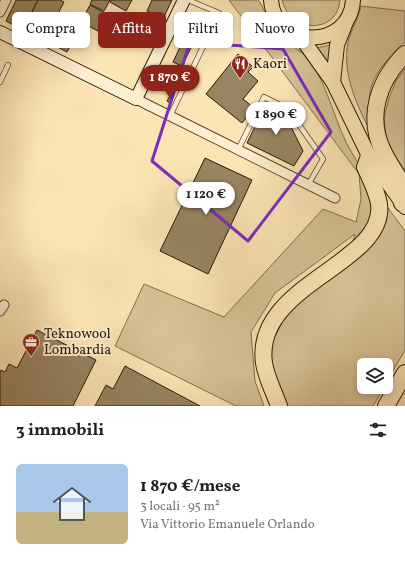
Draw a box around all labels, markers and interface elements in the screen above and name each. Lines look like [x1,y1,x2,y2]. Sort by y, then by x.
chip: Compra [12,12,90,48]
chip: Affitta [98,12,166,48]
chip: Filtri [174,12,233,48]
chip: Nuovo [241,12,309,48]
restaurant icon: Kaori [230,54,250,79]
place label: Kaori [253,55,287,74]
pin: 1 870 € [133,65,207,99]
text: 1 870 € [150,69,190,87]
pin: 1 890 € [239,102,313,136]
text: 1 890 € [255,106,297,124]
pin: 1 120 € [169,182,243,216]
text: 1 120 € [186,186,226,204]
place label: Teknowool Lombardia [44,325,111,360]
office icon: Teknowool Lombardia [21,332,41,357]
map controls [357,358,393,394]
button: layers [357,358,393,394]
text: 3 immobili [16,419,104,442]
icon: filters [367,419,389,441]
text: 1 870 €/mese [140,475,240,498]
icon: home [48,480,96,528]
text: 3 locali · 95 m² [140,498,220,516]
text: Via Vittorio Emanuele Orlando [140,516,315,534]

